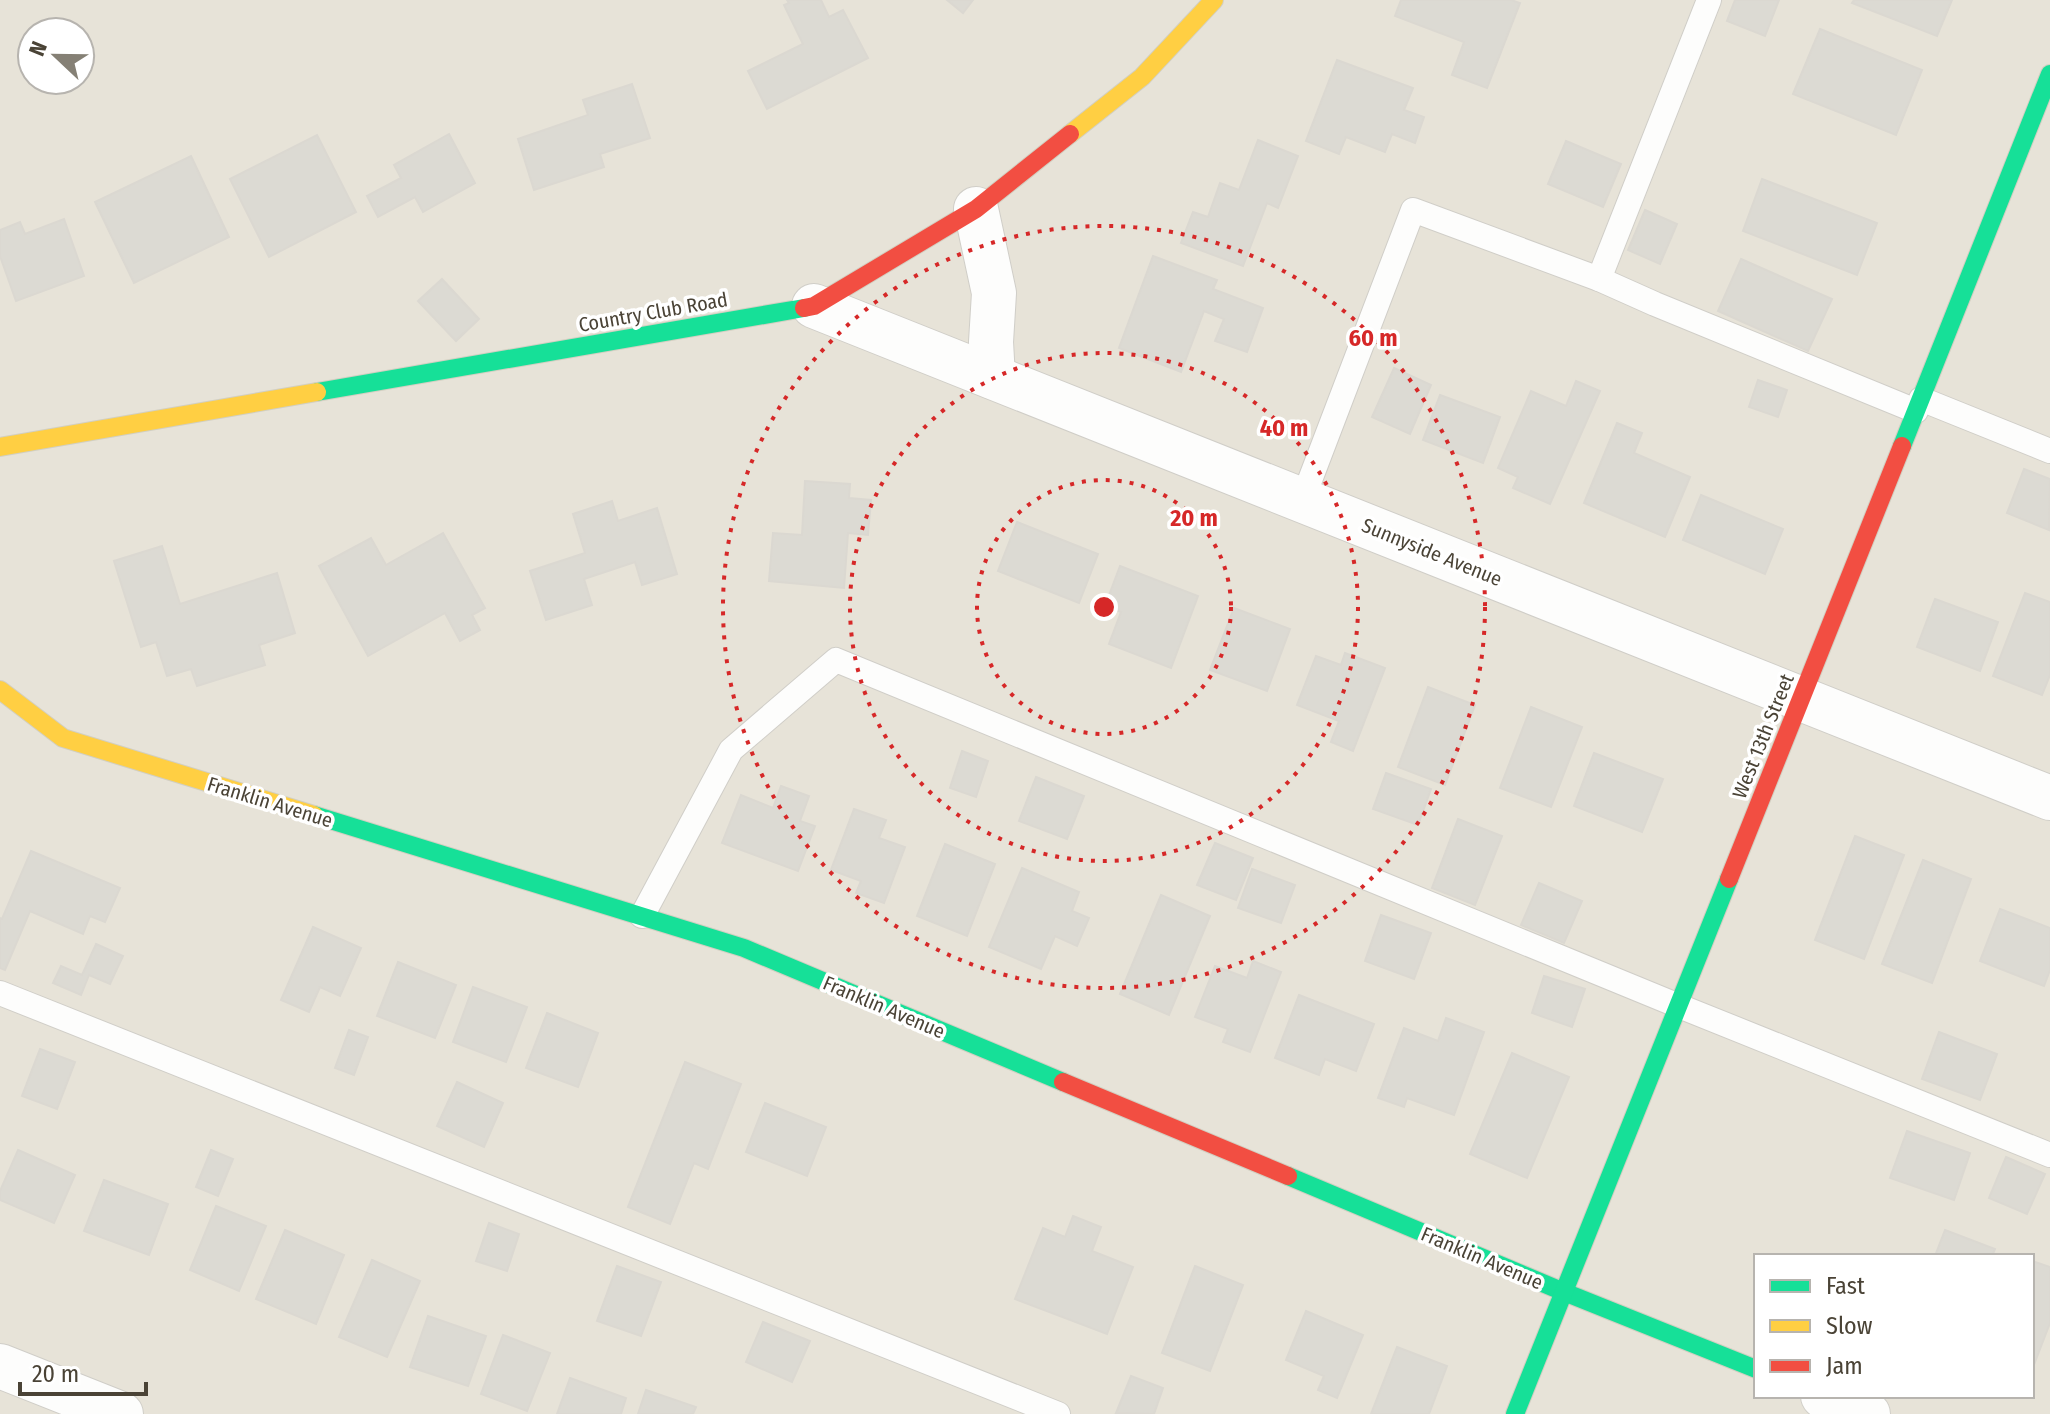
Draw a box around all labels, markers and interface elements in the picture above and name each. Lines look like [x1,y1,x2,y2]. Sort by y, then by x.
north arrow [16,16,96,96]
text: N [23,38,53,60]
street label: Country Club Road [577,287,729,337]
text: 60 m [1349,324,1397,352]
text: 40 m [1260,414,1308,442]
text: 20 m [1169,504,1218,532]
street label: Sunnyside Avenue [1358,513,1506,591]
centre of rings [1090,593,1118,621]
street label: West 13th Street [1727,670,1799,802]
street label: Franklin Avenue [204,772,336,832]
street label: Franklin Avenue [820,971,948,1043]
street label: Franklin Avenue [1418,1222,1546,1294]
legend [1754,1254,2034,1398]
text: Fast [1826,1272,1865,1300]
text: Slow [1826,1312,1873,1340]
scale bar [20,1346,146,1396]
text: Jam [1826,1352,1863,1380]
text: 20 m [32,1360,79,1388]

